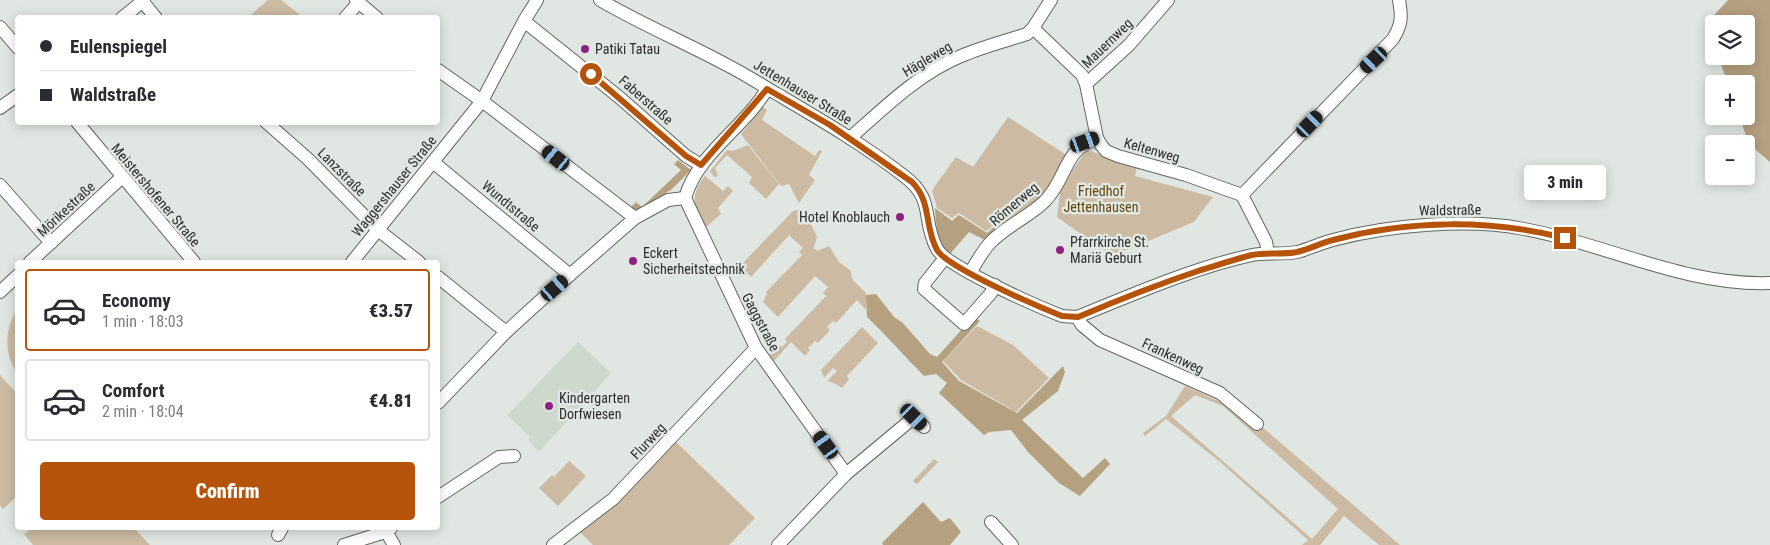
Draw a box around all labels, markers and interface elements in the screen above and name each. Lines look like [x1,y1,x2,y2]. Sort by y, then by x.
street label: Mauernweg [1078,15,1136,71]
map controls [1705,15,1755,185]
button: layers [1705,15,1755,65]
text: Eulenspiegel [70,35,167,58]
street label: Hägleweg [899,38,955,80]
place label: Patiki Tatau [595,41,660,57]
marker: Patiki Tatau [579,43,591,55]
car [1357,44,1390,76]
street label: Jettenhauser Straße [751,56,855,128]
route start [580,63,602,85]
street label: Faberstraße [616,72,676,128]
button: + [1705,75,1755,125]
text: Waldstraße [70,83,156,106]
car [1294,108,1325,140]
car [1068,130,1101,154]
street label: Waggershauser Straße [349,132,440,240]
street label: Keltenweg [1122,134,1182,166]
button: − [1705,135,1755,185]
street label: Meistershofener Straße [108,140,204,250]
car [539,143,572,173]
street label: Lanzstraße [315,145,370,200]
callout: 3 min [1524,166,1606,200]
text: 3 min [1547,173,1583,192]
street label: Wundtstraße [479,177,543,235]
street label: Mörikestraße [34,178,98,240]
street label: Römerweg [986,179,1042,229]
park label: Friedhof Jettenhausen [1064,183,1138,215]
street label: Waldstraße [1419,201,1482,219]
place label: Hotel Knoblauch [799,209,890,225]
marker: Hotel Knoblauch [894,211,906,223]
route end [1554,227,1576,249]
place label: Pfarrkirche St. Mariä Geburt [1070,234,1149,266]
marker: Pfarrkirche St. Mariä Geburt [1054,244,1066,256]
place label: Eckert Sicherheitstechnik [643,245,746,277]
marker: Eckert Sicherheitstechnik [627,255,639,267]
car [538,272,571,304]
icon: car [42,288,87,333]
text: Economy [102,289,171,312]
street label: Gaggstraße [739,290,783,354]
text: €3.57 [369,299,413,322]
text: 1 min · 18:03 [102,312,184,331]
street label: Frankenweg [1140,335,1206,377]
icon: car [42,378,87,423]
text: Comfort [102,379,165,402]
text: €4.81 [369,389,413,412]
place label: Kindergarten Dorfwiesen [559,390,630,422]
marker: Kindergarten Dorfwiesen [543,400,555,412]
car [898,401,929,433]
text: 2 min · 18:04 [102,402,184,421]
street label: Flurweg [627,420,669,462]
car [811,428,840,462]
button: Confirm [40,462,415,520]

